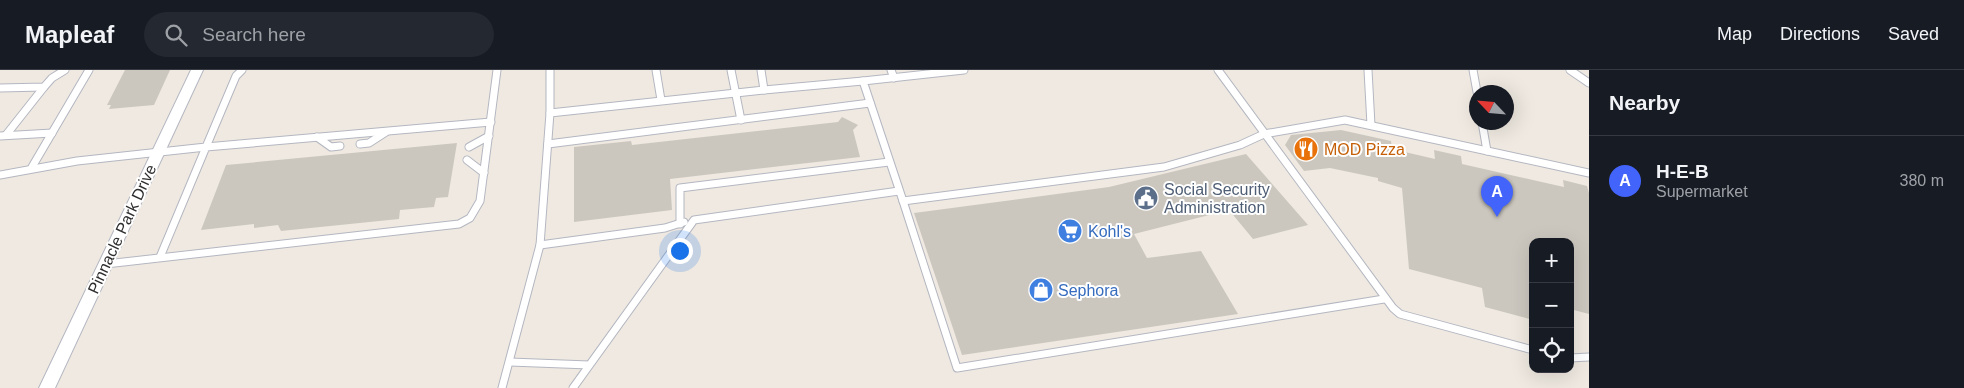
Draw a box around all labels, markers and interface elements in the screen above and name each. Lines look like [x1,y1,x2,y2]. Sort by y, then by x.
search box [144,12,494,57]
text: Mapleaf [25,21,114,48]
icon: search [162,21,190,49]
text: Search here [202,24,306,45]
text: Map [1717,24,1752,44]
text: Directions [1780,24,1860,44]
text: Saved [1888,24,1939,44]
north arrow [1469,85,1514,130]
text: Nearby [1609,91,1680,114]
restaurant icon: MOD Pizza [1293,136,1319,162]
place label: MOD Pizza [1324,141,1405,158]
text: H-E-B [1656,161,1709,182]
street label: Pinnacle Park Drive [85,162,159,296]
text: A [1619,172,1631,189]
text: 380 m [1900,172,1944,189]
pin: A [1481,176,1513,217]
place label: Social Security Administration [1164,181,1270,216]
text: Supermarket [1656,183,1748,200]
public building icon: Social Security Administration [1133,185,1159,211]
supermarket icon: Kohl's [1057,218,1083,244]
place label: Kohl's [1088,223,1131,240]
your location [667,238,693,264]
map controls [1529,238,1574,373]
button: + [1529,238,1574,283]
shop icon: Sephora [1028,277,1054,303]
place label: Sephora [1058,282,1119,299]
button: − [1529,283,1574,328]
button: locate [1529,328,1574,373]

